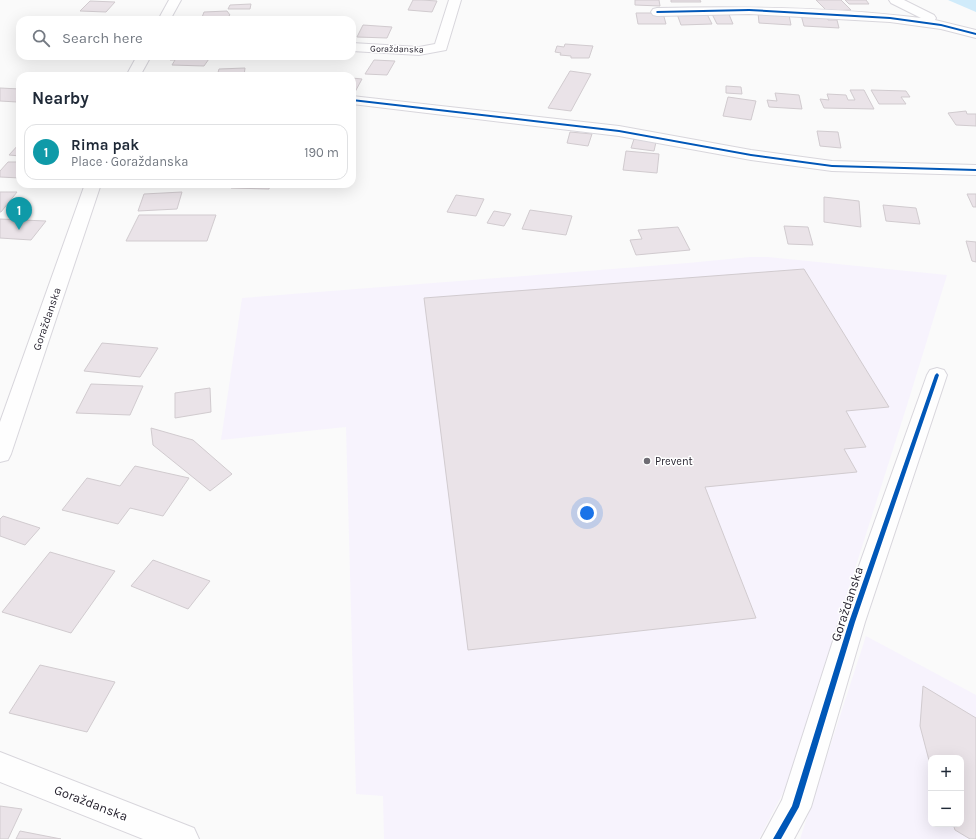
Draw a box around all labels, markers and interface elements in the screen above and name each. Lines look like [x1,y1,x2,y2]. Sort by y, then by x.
search box [16,16,356,60]
icon: search [30,27,52,49]
text: Search here [62,29,143,47]
street label: Goraždanska [370,44,424,54]
text: Nearby [32,88,89,108]
text: Rima pak [71,136,139,154]
text: 1 [44,145,48,160]
text: 190 m [304,145,339,160]
text: Place · Goraždanska [71,154,188,169]
pin: 1 [6,197,32,230]
street label: Goraždanska [30,286,64,352]
place label: Prevent [655,455,693,468]
marker: Prevent [642,456,652,466]
your location [577,503,597,523]
street label: Goraždanska [828,565,866,643]
map controls [928,755,964,827]
button: + [928,755,964,791]
street label: Goraždanska [52,782,130,824]
button: − [928,791,964,827]

